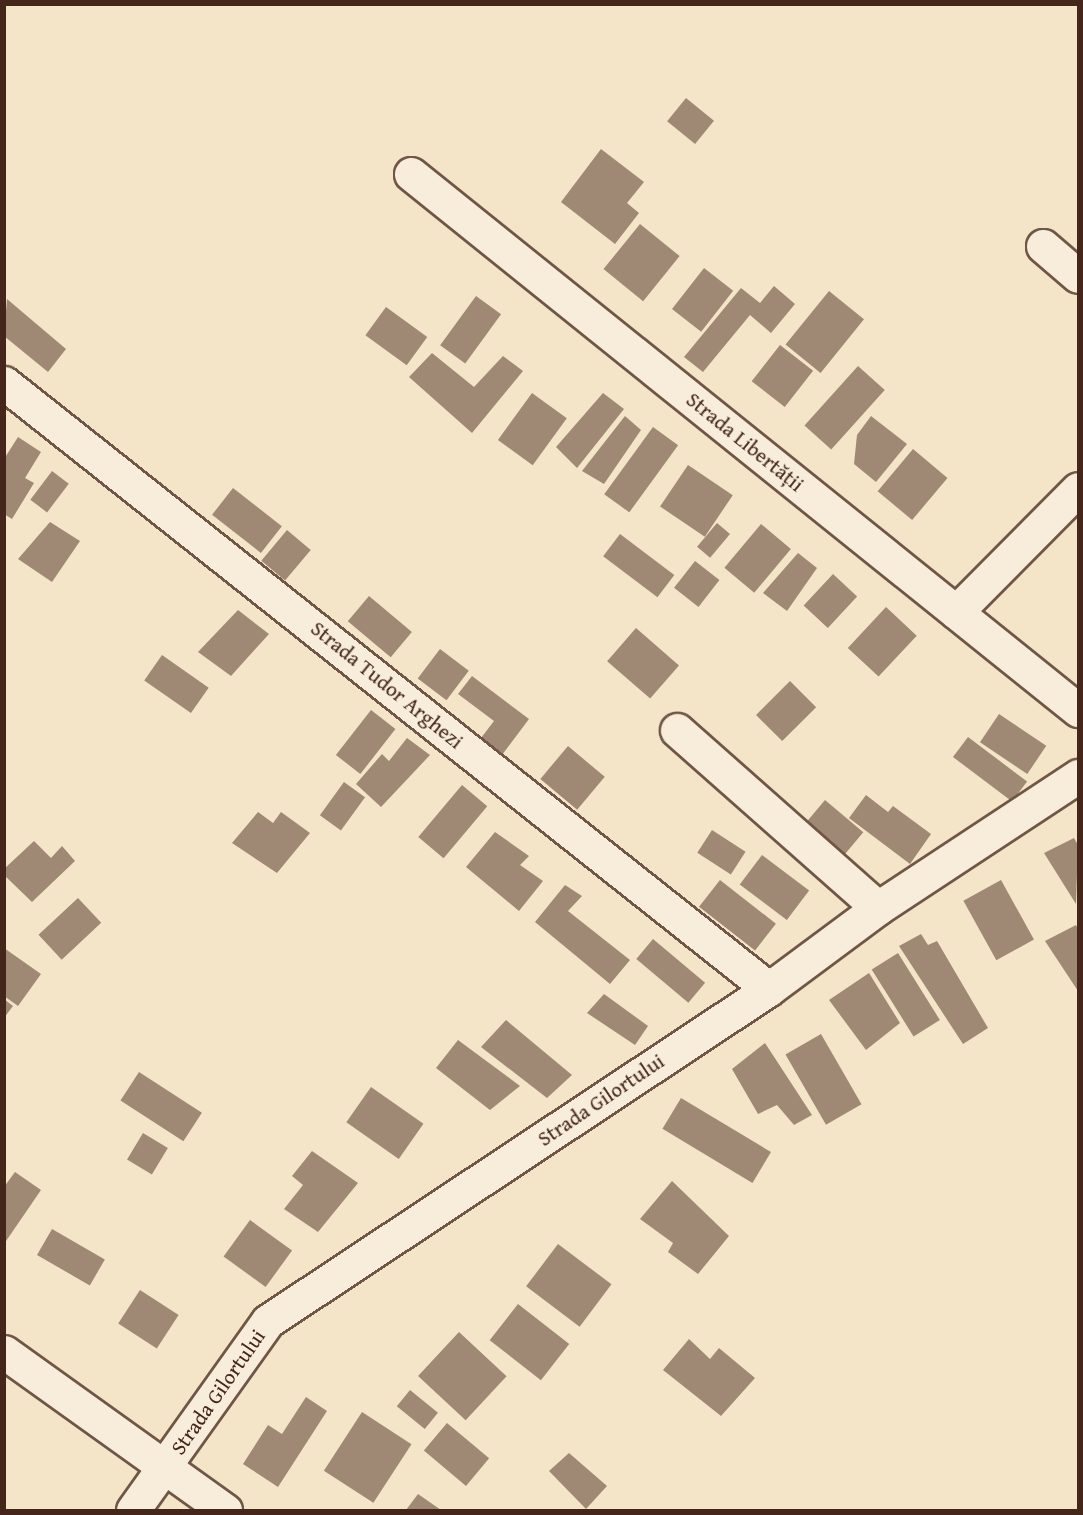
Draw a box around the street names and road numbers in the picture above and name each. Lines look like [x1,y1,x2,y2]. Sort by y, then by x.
street label: Strada Libertății [681,387,809,497]
street label: Strada Tudor Arghezi [306,616,468,754]
street label: Strada Gilortului [533,1048,669,1152]
street label: Strada Gilortului [165,1324,271,1460]

